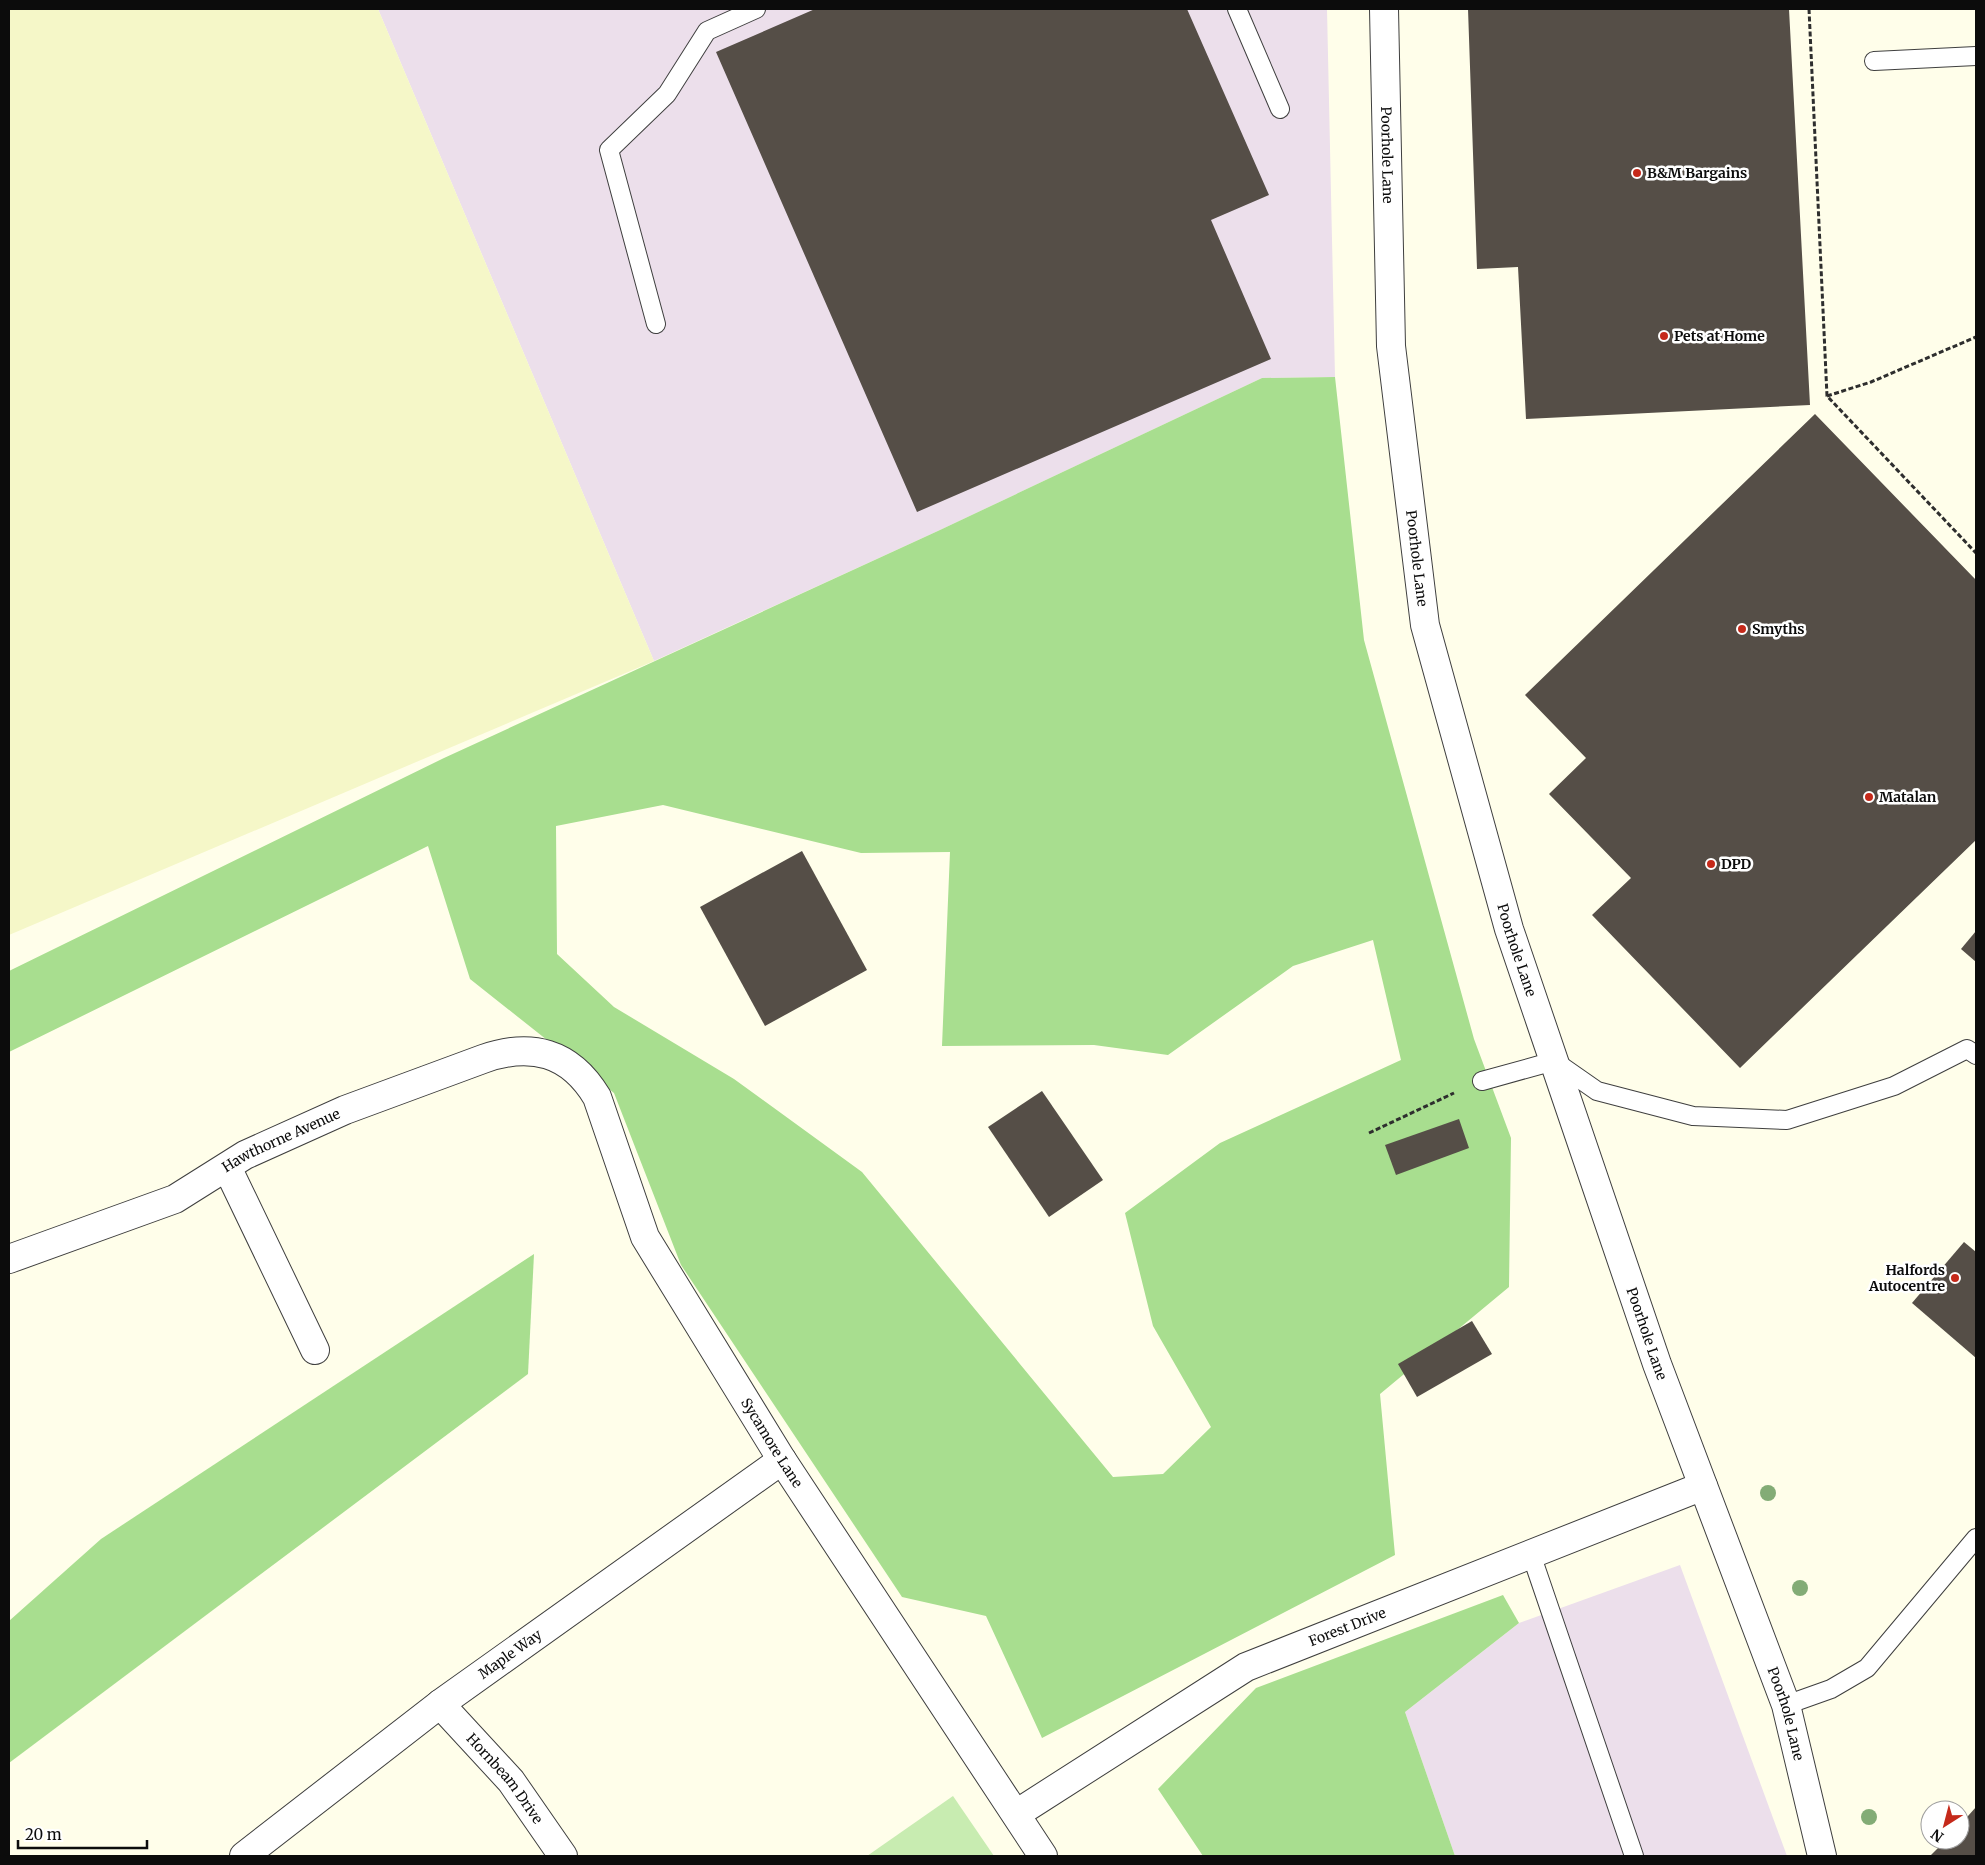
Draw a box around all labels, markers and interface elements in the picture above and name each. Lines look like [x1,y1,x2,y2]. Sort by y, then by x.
street label: Poorhole Lane [1377,106,1397,204]
place label: B&M Bargains [1647,164,1747,182]
marker: B&M Bargains [1631,167,1643,179]
place label: Pets at Home [1674,327,1765,345]
marker: Pets at Home [1658,330,1670,342]
street label: Poorhole Lane [1402,509,1432,608]
place label: Smyths [1752,620,1805,638]
marker: Smyths [1736,623,1748,635]
place label: Matalan [1879,788,1937,806]
marker: Matalan [1863,791,1875,803]
place label: DPD [1721,855,1752,873]
marker: DPD [1705,858,1717,870]
street label: Poorhole Lane [1493,902,1540,999]
street label: Hawthorne Avenue [219,1104,343,1176]
place label: Halfords Autocentre [1868,1261,1945,1295]
marker: Halfords Autocentre [1949,1272,1961,1284]
street label: Poorhole Lane [1623,1285,1671,1383]
street label: Sycamore Lane [737,1395,807,1491]
street label: Forest Drive [1306,1603,1389,1650]
street label: Maple Way [475,1625,546,1683]
street label: Poorhole Lane [1763,1664,1808,1762]
street label: Hornbeam Drive [463,1730,547,1827]
north arrow [1920,1800,1970,1850]
scale bar [18,1818,146,1850]
text: 20 m [25,1825,62,1844]
text: N [1928,1825,1947,1846]

